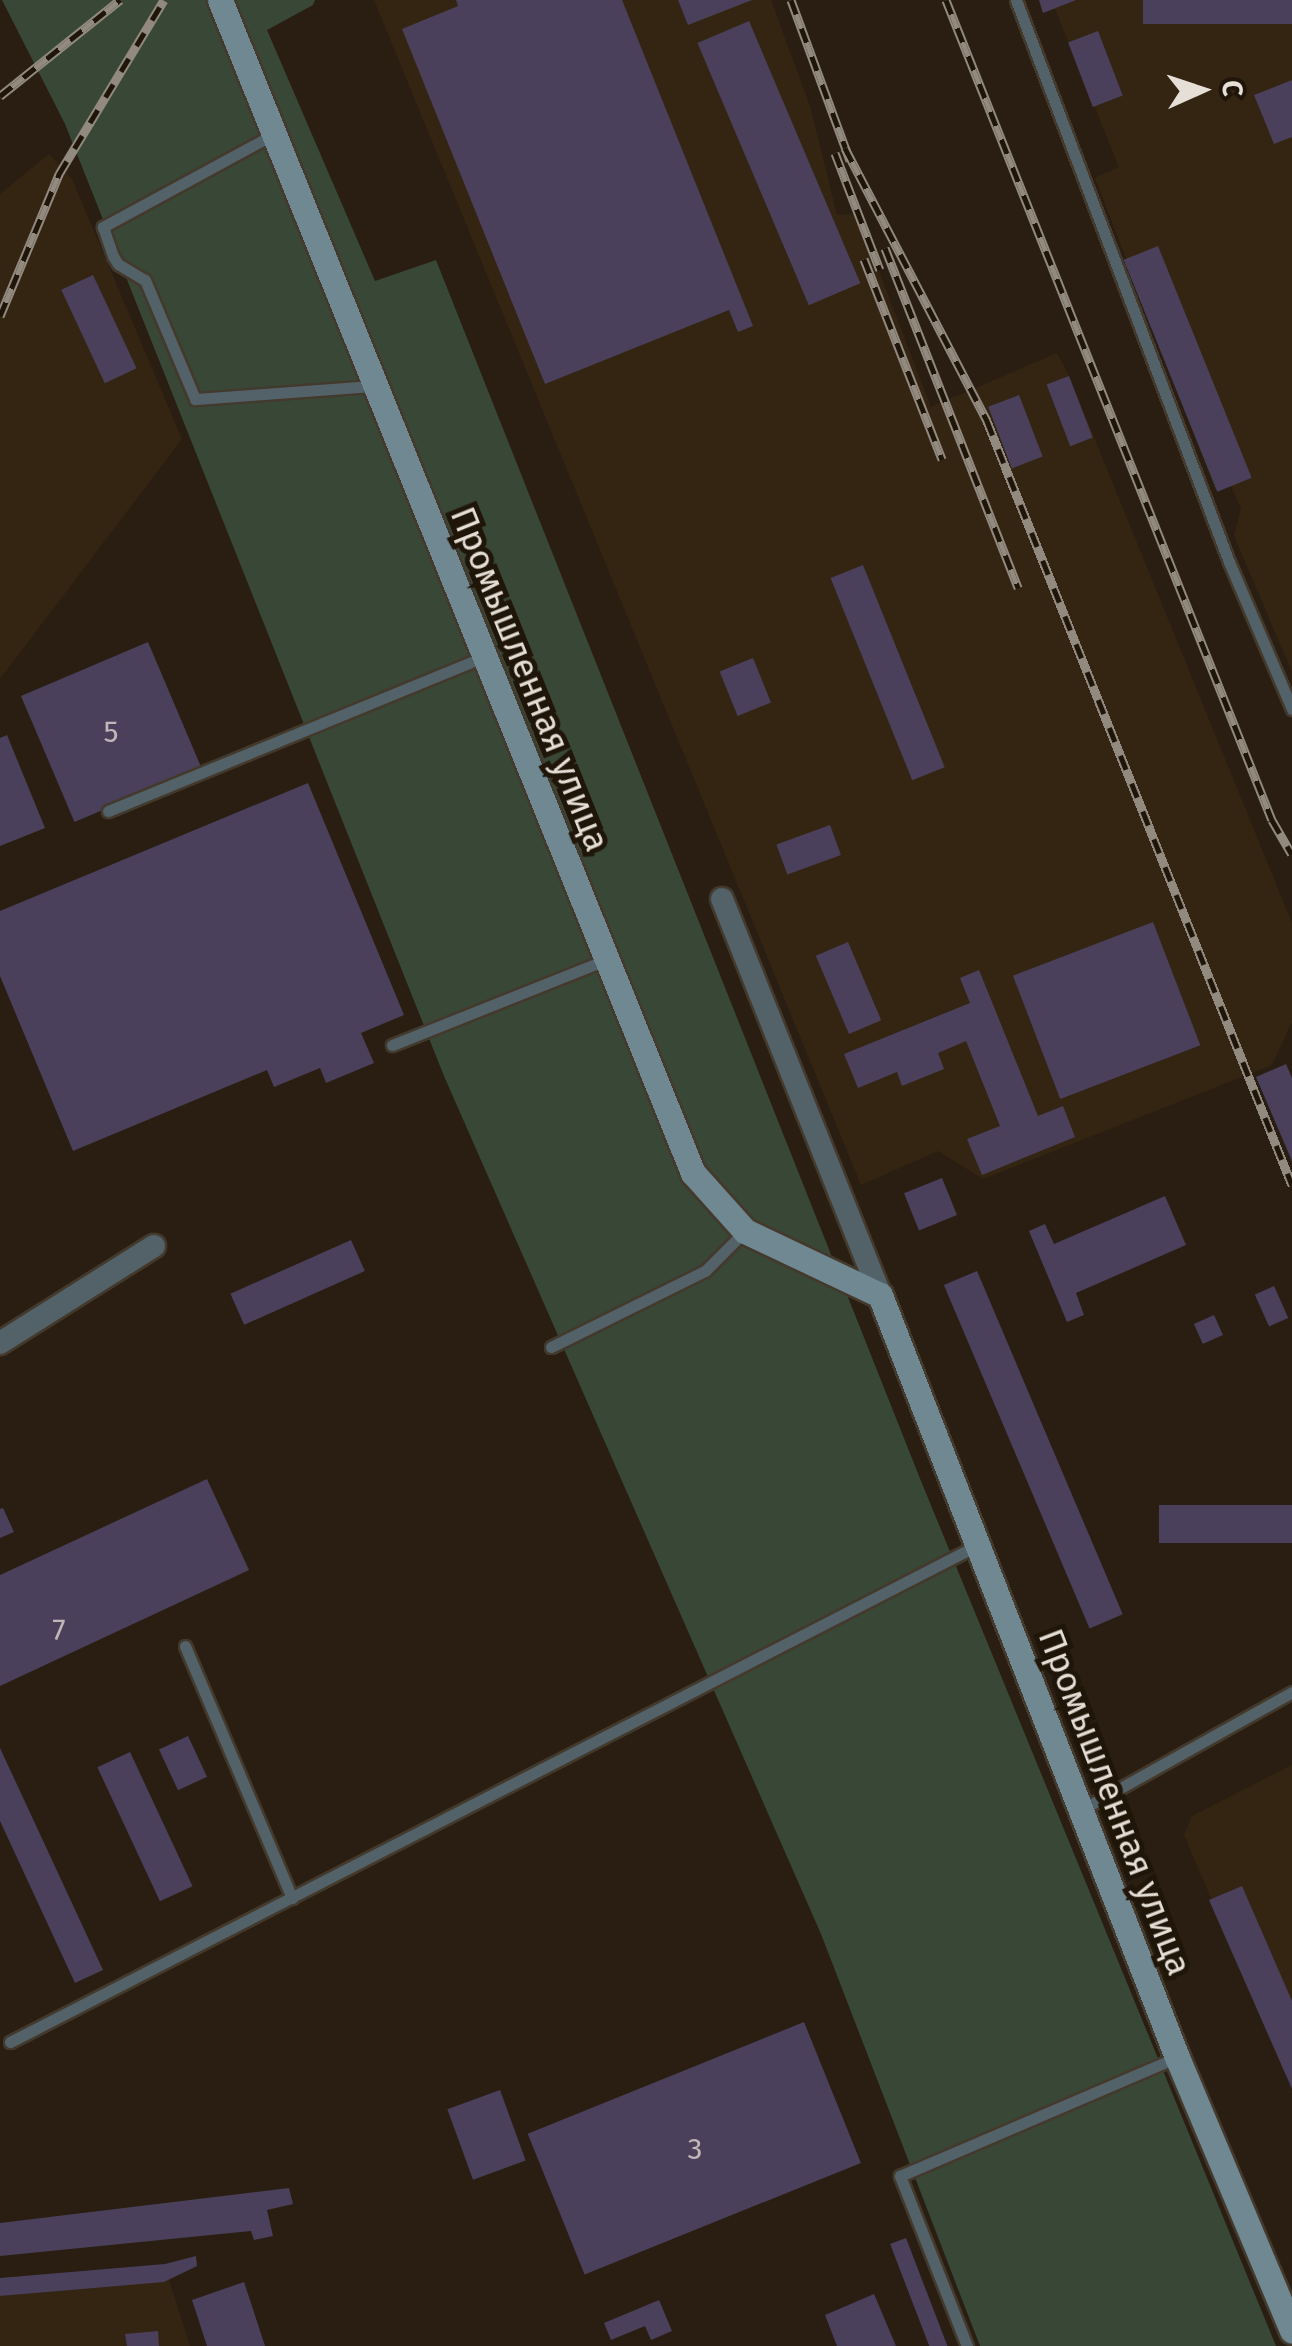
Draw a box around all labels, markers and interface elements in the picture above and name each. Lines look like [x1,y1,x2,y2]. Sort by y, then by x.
north arrow [1152,40,1252,140]
text: С [1216,79,1249,97]
street label: Промышленная улица [442,501,618,857]
house number: 5 [103,714,119,750]
house number: 7 [52,1612,66,1648]
street label: Промышленная улица [1030,1623,1200,1981]
house number: 3 [688,2131,702,2167]

